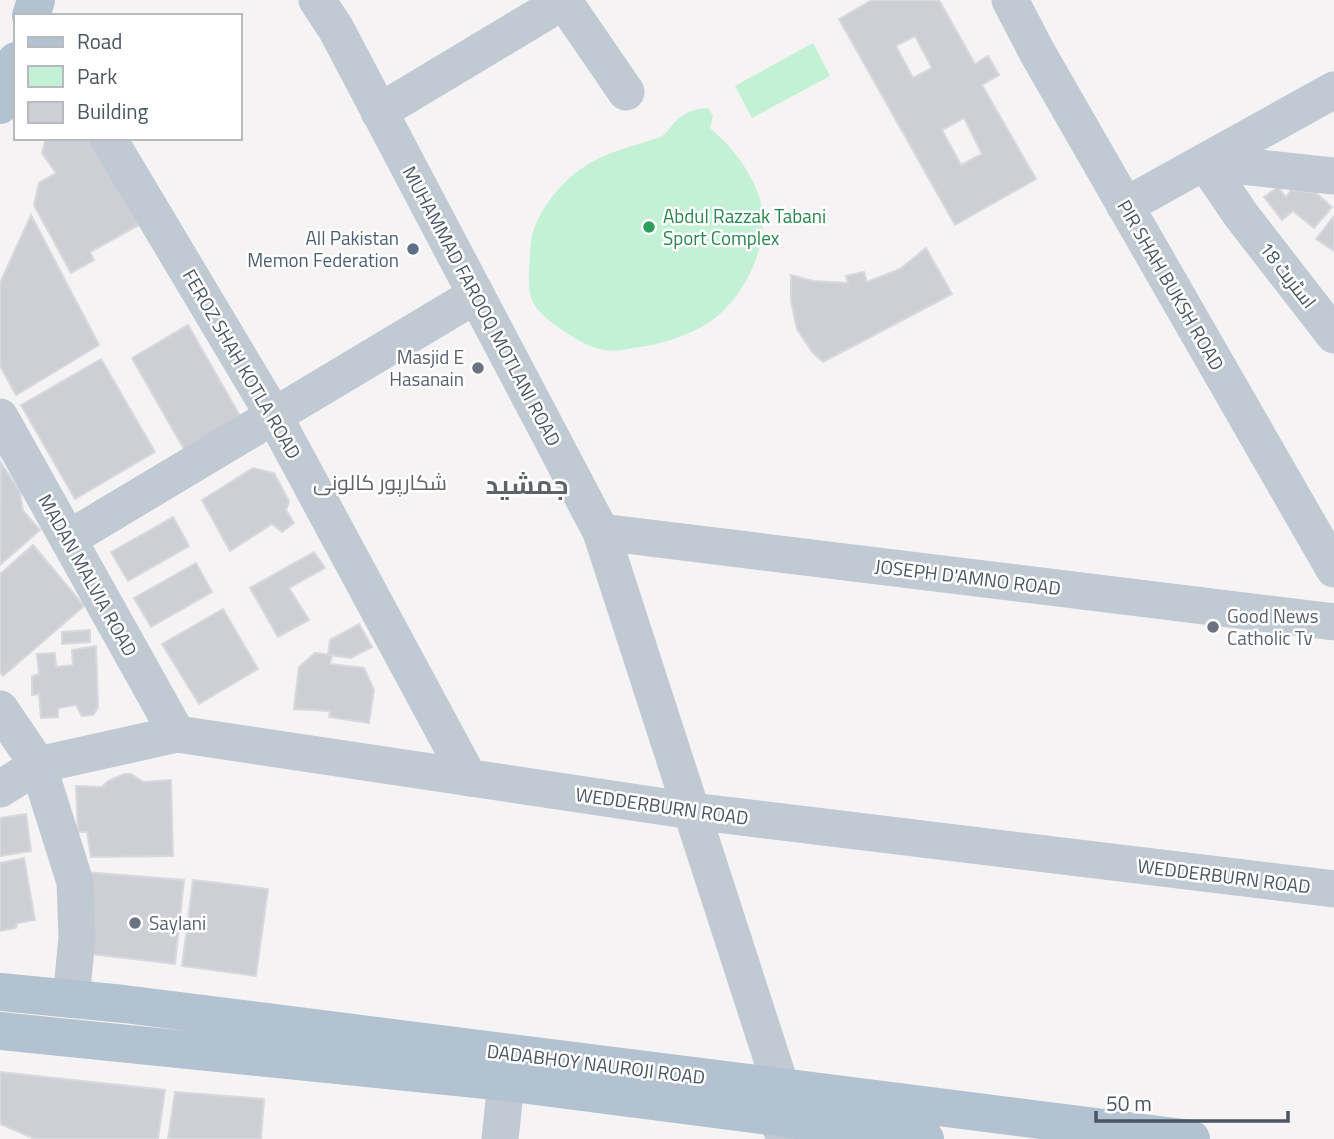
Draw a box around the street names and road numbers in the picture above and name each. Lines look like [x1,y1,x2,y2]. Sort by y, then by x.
street label: MUHAMMAD FAROOQ MOTLANI ROAD [396,160,569,451]
street label: PIR SHAH BUKSH ROAD [1111,194,1232,376]
street label: اسٹریٹ 18 [1253,235,1324,314]
street label: FEROZ SHAH KOTLA ROAD [176,263,309,464]
street label: MADAN MALVIA ROAD [32,488,145,661]
street label: JOSEPH D'AMNO ROAD [874,551,1063,602]
street label: WEDDERBURN ROAD [574,779,750,832]
street label: WEDDERBURN ROAD [1136,850,1312,901]
street label: DADABHOY NAUROJI ROAD [485,1036,707,1091]

